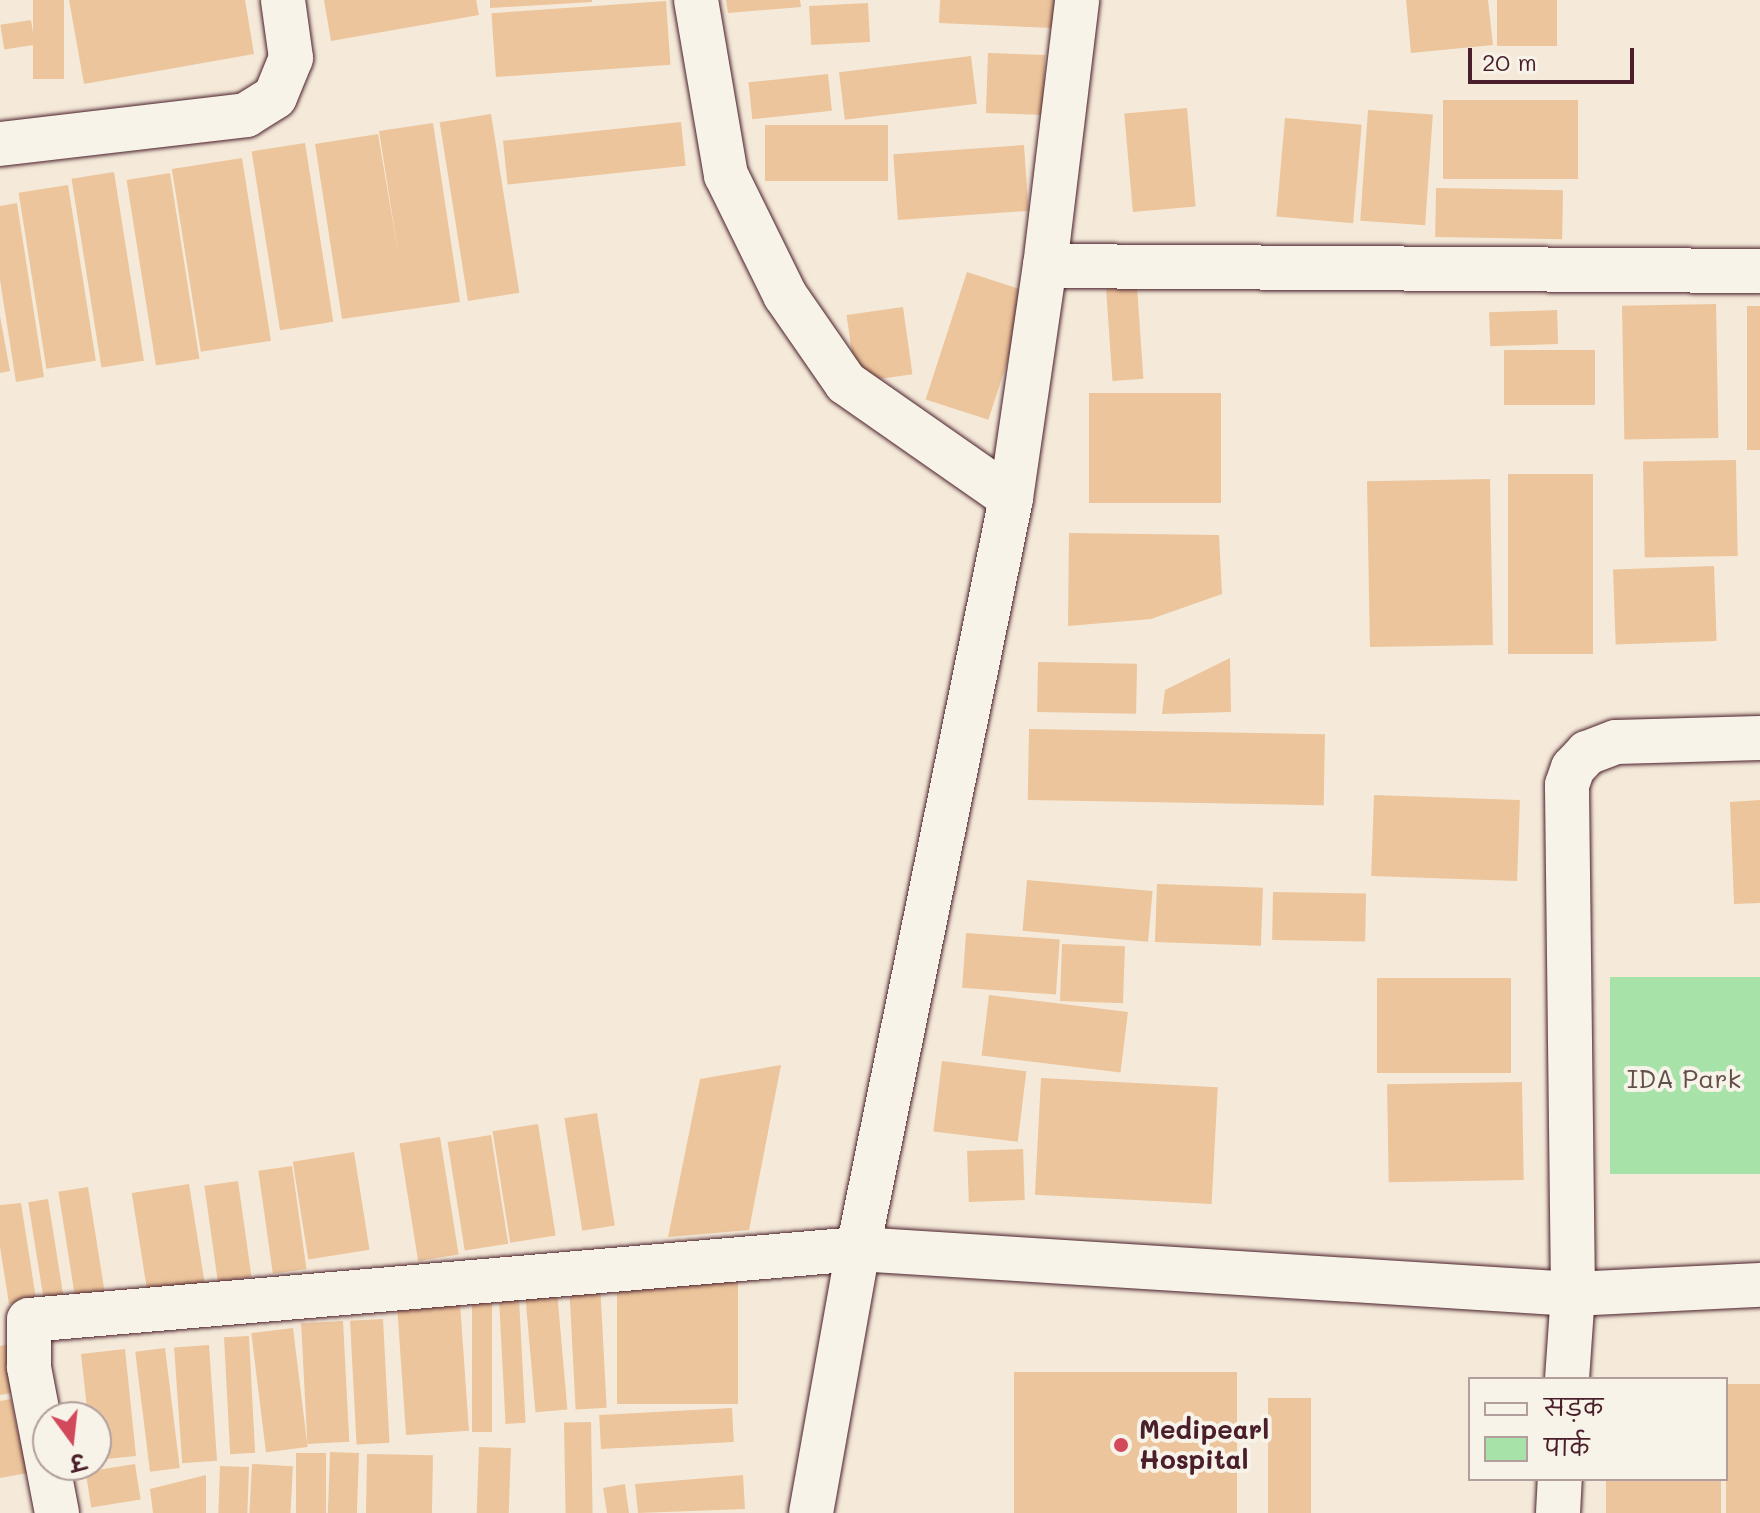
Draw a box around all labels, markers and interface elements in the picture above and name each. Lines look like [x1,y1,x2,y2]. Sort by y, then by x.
scale bar [1472,32,1638,82]
text: 20 m [1482,46,1537,77]
park label: IDA Park [1627,1063,1741,1095]
legend [1468,1377,1728,1481]
text: सड़क [1544,1391,1603,1422]
north arrow [32,1401,112,1481]
place label: Medipearl Hospital [1139,1414,1269,1476]
text: पार्क [1544,1431,1589,1462]
marker: Medipearl Hospital [1110,1434,1132,1456]
text: उ [67,1447,89,1479]

